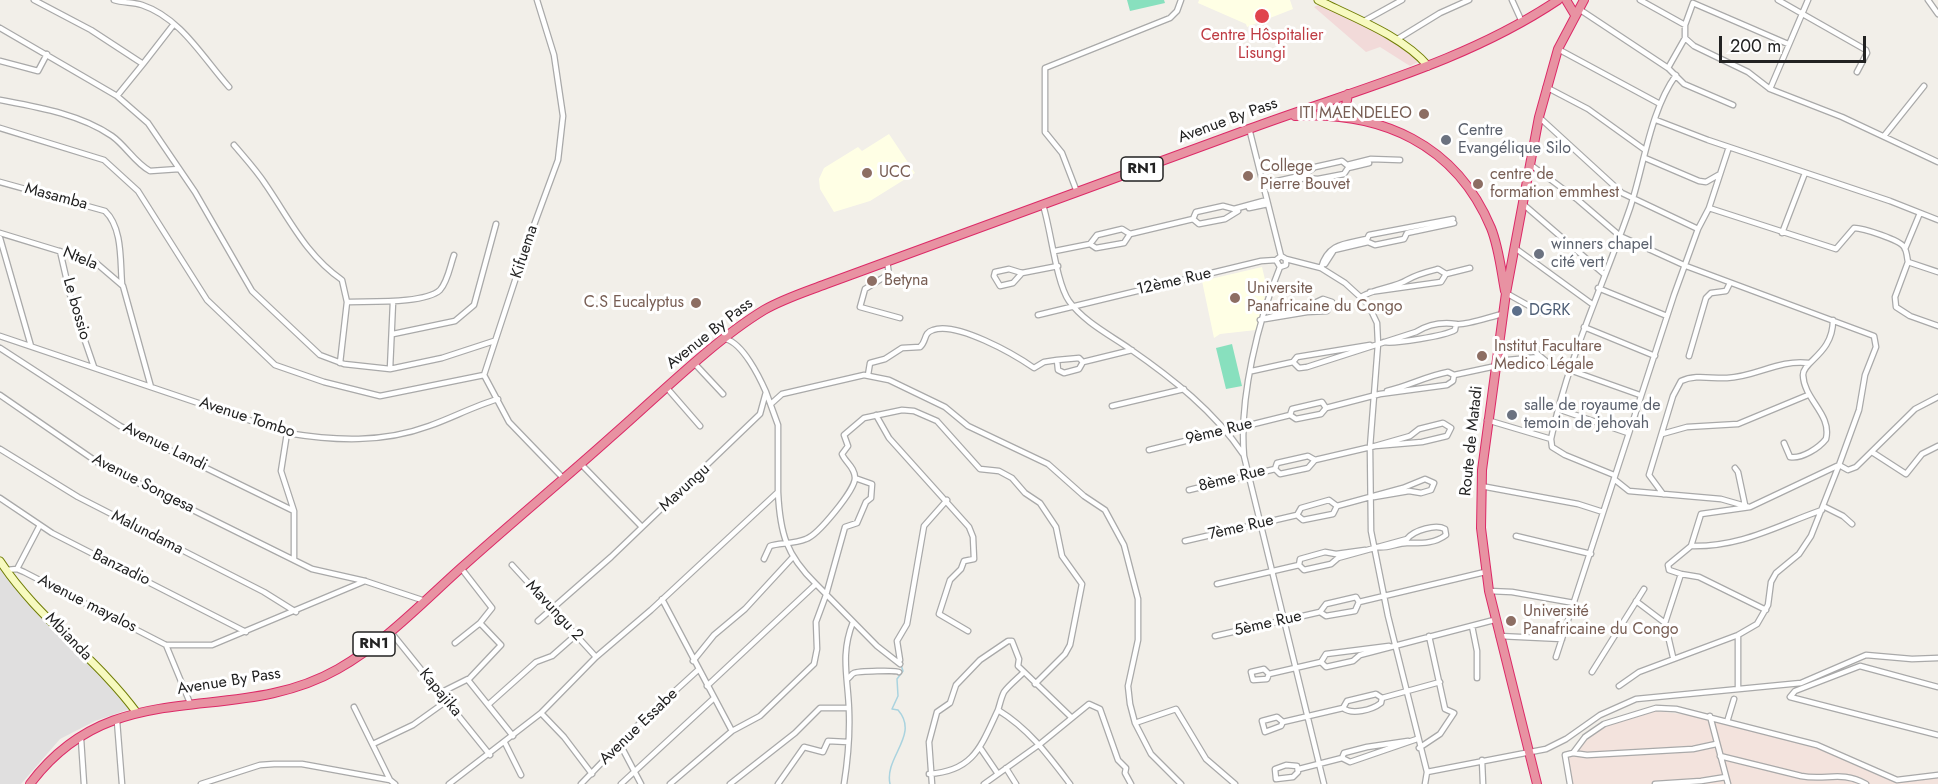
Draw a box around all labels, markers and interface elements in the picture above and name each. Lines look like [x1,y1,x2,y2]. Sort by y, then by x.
marker: Centre Hôspitalier Lisungi [1253,7,1271,25]
scale bar [1722,24,1869,62]
place label: Centre Hôspitalier Lisungi [1201,26,1323,64]
text: 200 m [1730,33,1781,59]
street label: Avenue By Pass [1176,94,1280,148]
place label: ITI MAENDELEO [1299,104,1412,124]
marker: ITI MAENDELEO [1417,107,1431,121]
place label: Centre Evangélique Silo [1458,121,1571,159]
marker: Centre Evangélique Silo [1439,133,1453,147]
road number: RN1 [1121,157,1163,181]
place label: College Pierre Bouvet [1260,157,1350,195]
place label: UCC [879,163,911,183]
place label: centre de formation emmhest [1490,165,1619,203]
marker: UCC [860,166,874,180]
marker: College Pierre Bouvet [1241,169,1255,183]
marker: centre de formation emmhest [1471,177,1485,191]
street label: Masamba [23,179,89,215]
street label: Kifuema [507,223,543,281]
place label: winners chapel cité vert [1551,235,1653,273]
street label: Ntela [60,243,100,275]
marker: winners chapel cité vert [1532,247,1546,261]
street label: 12ème Rue [1135,264,1213,300]
place label: Betyna [884,271,928,291]
marker: Betyna [865,274,879,288]
street label: Le bossio [58,276,94,342]
place label: Universite Panafricaine du Congo [1247,279,1403,317]
marker: Universite Panafricaine du Congo [1228,291,1242,305]
place label: C.S Eucalyptus [584,293,684,313]
street label: Avenue By Pass [663,294,757,374]
marker: C.S Eucalyptus [689,296,703,310]
place label: DGRK [1529,301,1570,321]
marker: DGRK [1510,304,1524,318]
place label: Institut Facultare Medico Légale [1494,337,1602,375]
marker: Institut Facultare Medico Légale [1475,349,1489,363]
street label: Route de Matadi [1457,385,1487,497]
street label: Avenue Tombo [197,393,297,443]
place label: salle de royaume de temoin de jehovah [1524,396,1660,434]
marker: salle de royaume de temoin de jehovah [1505,408,1519,422]
street label: 9ème Rue [1184,414,1254,450]
street label: Avenue Landi [120,418,210,476]
street label: Avenue Songesa [89,450,197,518]
street label: Mavungu [656,460,714,516]
street label: 8ème Rue [1197,461,1267,497]
street label: Malundama [108,507,186,559]
street label: 7ème Rue [1206,511,1276,545]
street label: Banzadio [89,546,153,590]
street label: Avenue mayalos [34,571,140,637]
street label: Mavungu 2 [521,577,587,645]
place label: Université Panafricaine du Congo [1523,602,1679,640]
street label: 5ème Rue [1233,607,1303,641]
street label: Mbianda [41,609,95,665]
marker: Université Panafricaine du Congo [1504,614,1518,628]
road number: RN1 [353,632,395,656]
street label: Avenue By Pass [176,664,282,700]
street label: Kapajika [415,665,465,721]
street label: Avenue Essabe [596,685,682,769]

